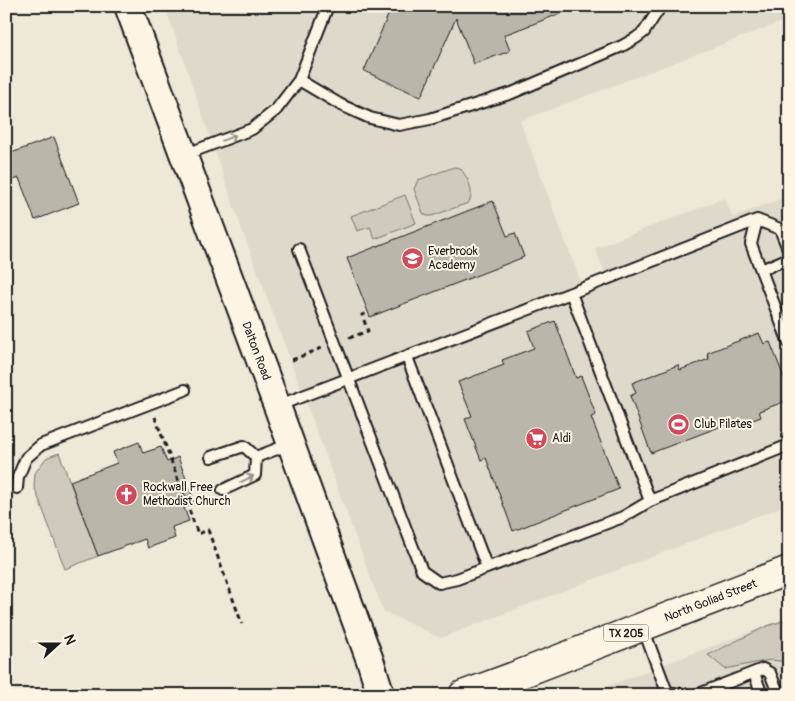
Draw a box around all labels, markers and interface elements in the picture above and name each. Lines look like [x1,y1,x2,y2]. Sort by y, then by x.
one-way arrow [221,133,236,142]
place label: Everbrook Academy [428,244,478,273]
school or university icon: Everbrook Academy [400,246,424,270]
street label: Dalton Road [239,319,274,382]
sports icon: Club Pilates [666,412,690,436]
place label: Club Pilates [694,417,752,432]
supermarket icon: Aldi [524,426,548,450]
place label: Aldi [552,431,571,446]
one-way arrow [240,473,255,483]
place label: Rockwall Free Methodist Church [143,480,231,509]
church icon: Rockwall Free Methodist Church [115,482,139,506]
street label: North Goliad Street [662,576,759,625]
north arrow [32,618,82,668]
road number: TX 205 [604,624,648,641]
text: N [60,632,79,647]

